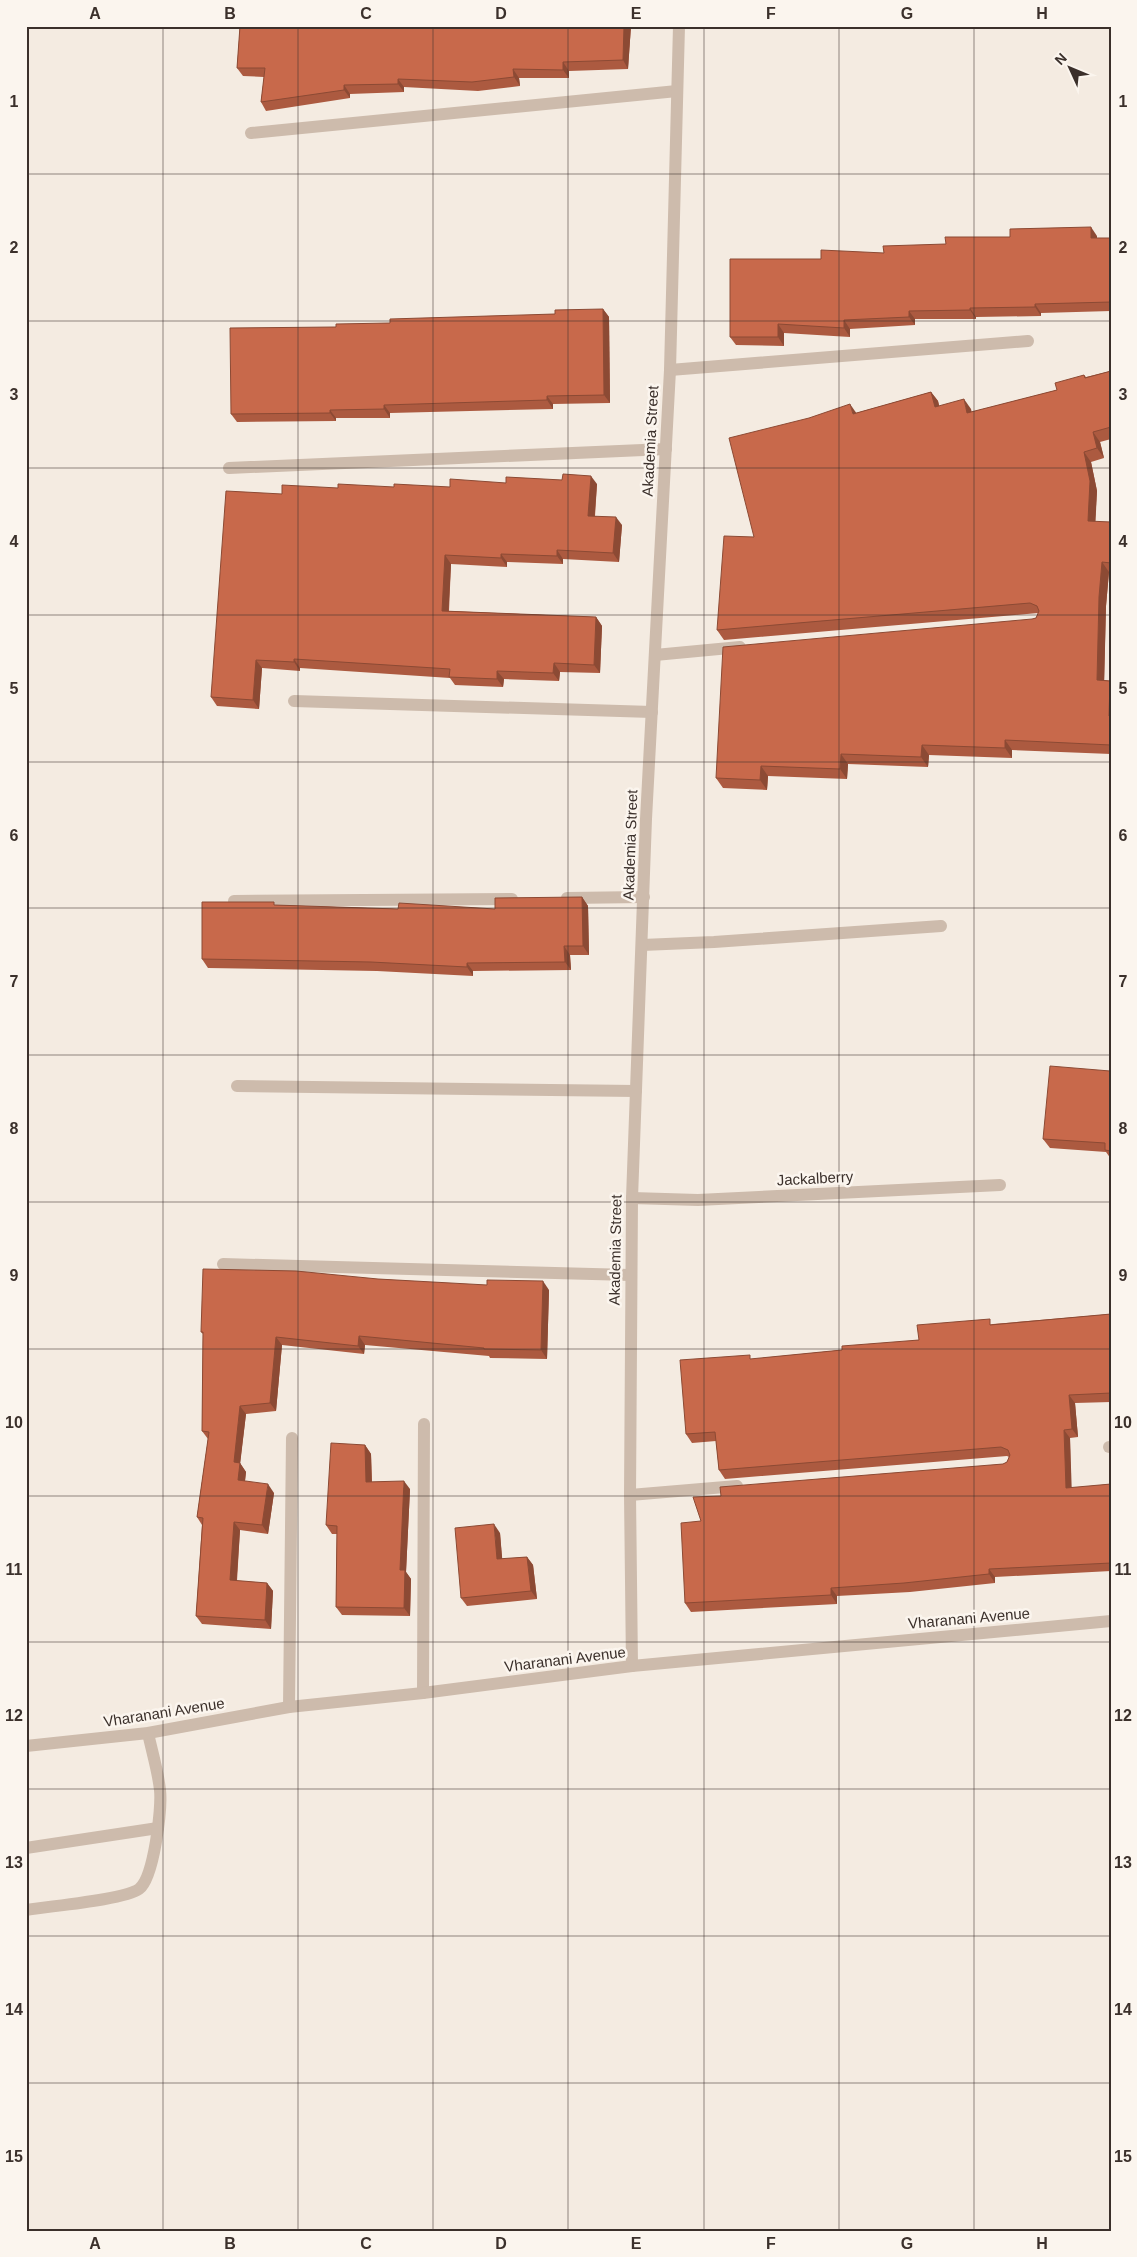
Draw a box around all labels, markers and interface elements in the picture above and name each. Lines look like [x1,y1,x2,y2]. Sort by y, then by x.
text: A [89,5,101,22]
text: B [224,5,236,22]
text: C [360,5,372,22]
text: D [495,5,507,22]
text: E [631,5,642,22]
text: F [766,5,776,22]
text: G [901,5,913,22]
text: H [1036,5,1048,22]
north arrow [1044,42,1094,92]
text: N [1051,50,1070,68]
text: 1 [10,93,19,110]
text: 1 [1119,93,1128,110]
text: 2 [10,239,19,256]
text: 2 [1119,239,1128,256]
street label: Akademia Street [639,384,661,497]
text: 3 [10,386,19,403]
text: 3 [1119,386,1128,403]
text: 4 [10,533,19,550]
text: 4 [1119,533,1128,550]
text: 5 [10,680,19,697]
text: 5 [1119,680,1128,697]
street label: Akademia Street [620,788,640,901]
text: 6 [10,827,19,844]
text: 6 [1119,827,1128,844]
text: 7 [10,973,19,990]
text: 7 [1119,973,1128,990]
text: 8 [10,1120,19,1137]
text: 8 [1119,1120,1128,1137]
street label: Jackalberry [776,1167,854,1188]
street label: Akademia Street [606,1194,624,1306]
text: 9 [10,1267,19,1284]
text: 9 [1119,1267,1128,1284]
text: 10 [5,1414,23,1431]
text: 10 [1114,1414,1132,1431]
text: 11 [6,1561,23,1578]
text: 11 [1115,1561,1132,1578]
street label: Vharanani Avenue [907,1604,1031,1632]
street label: Vharanani Avenue [503,1643,627,1675]
street label: Vharanani Avenue [102,1694,226,1730]
text: 12 [5,1707,23,1724]
text: 12 [1114,1707,1132,1724]
text: 13 [5,1854,23,1871]
text: 13 [1114,1854,1132,1871]
text: 14 [5,2001,23,2018]
text: 14 [1114,2001,1132,2018]
text: 15 [5,2148,23,2165]
text: 15 [1114,2148,1132,2165]
text: A [89,2235,101,2252]
text: B [224,2235,236,2252]
text: C [360,2235,372,2252]
text: D [495,2235,507,2252]
text: E [631,2235,642,2252]
text: F [766,2235,776,2252]
text: G [901,2235,913,2252]
text: H [1036,2235,1048,2252]

